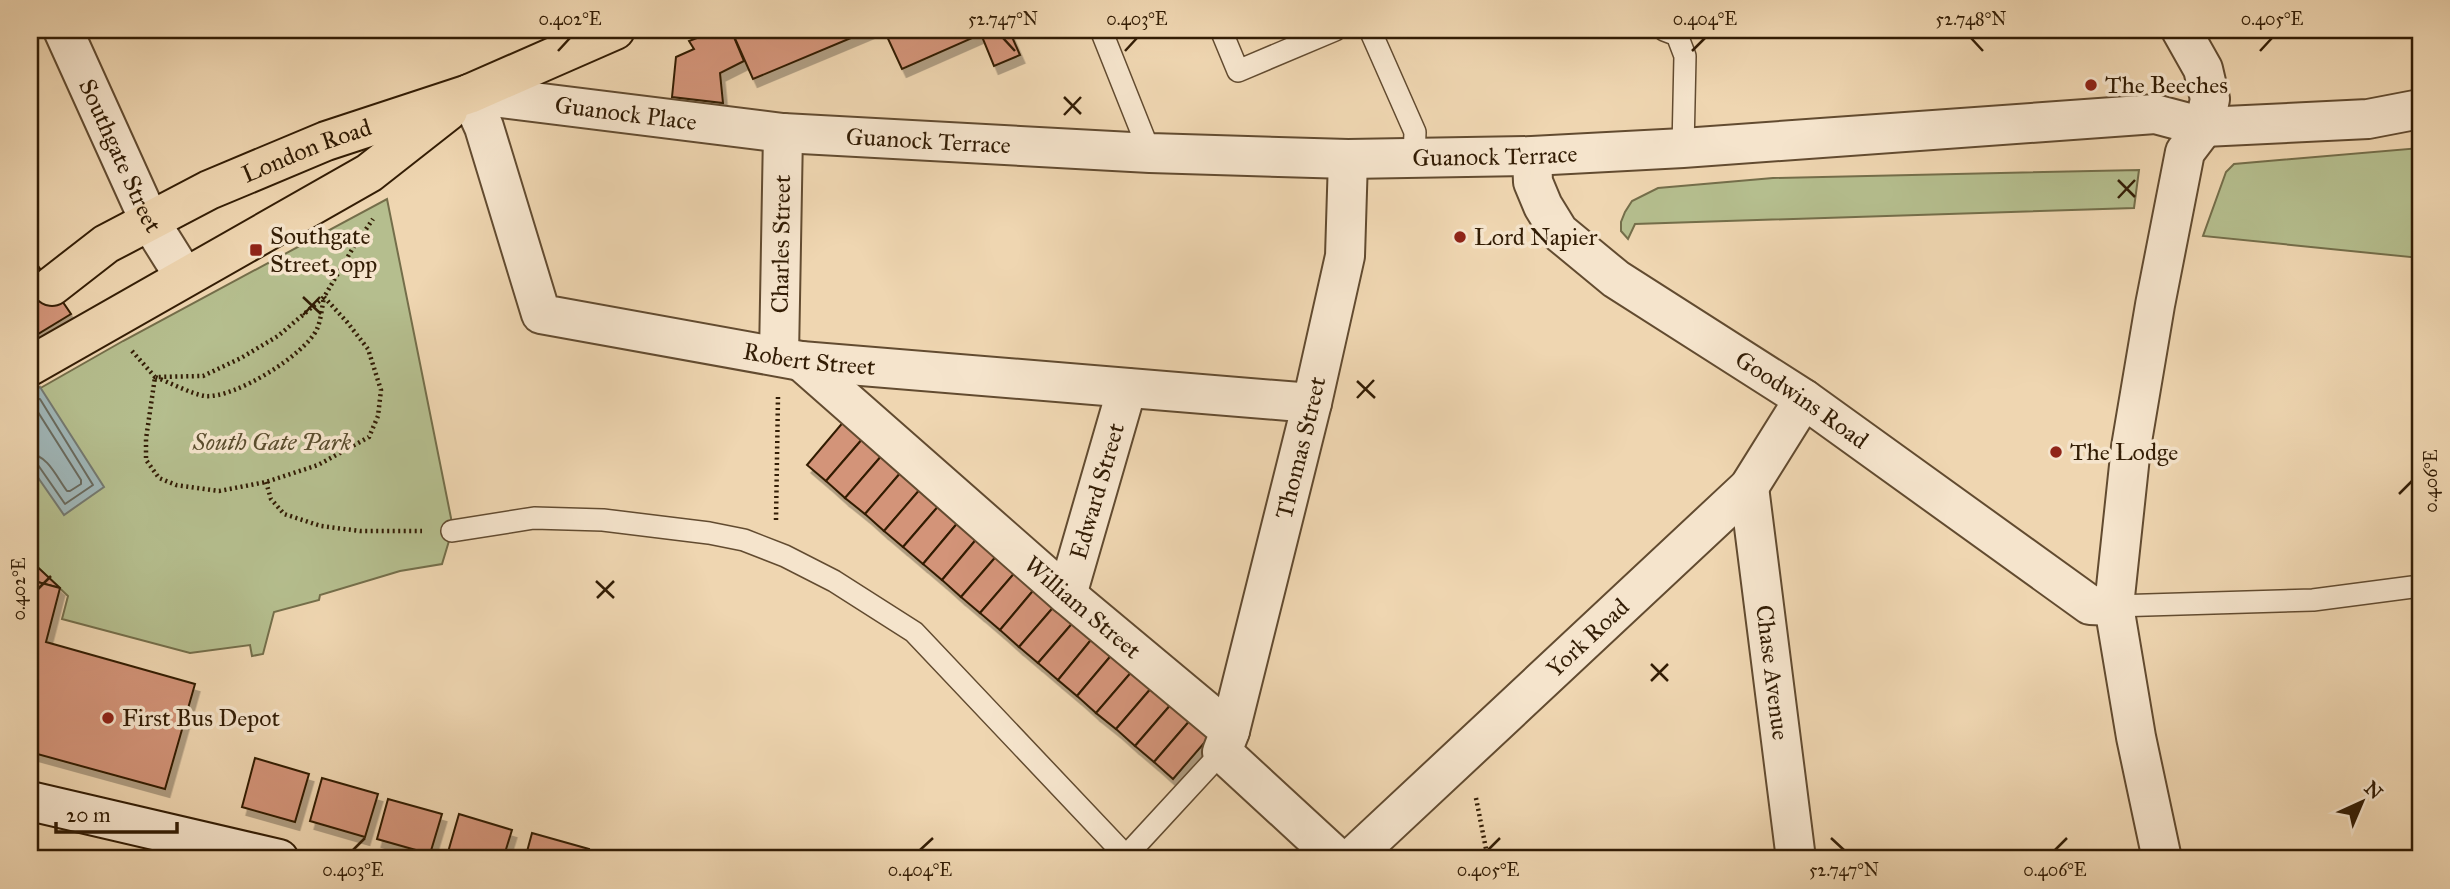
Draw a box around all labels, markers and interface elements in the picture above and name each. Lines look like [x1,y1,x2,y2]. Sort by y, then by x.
text: 0.402°E [538,8,602,30]
text: 52.747°N [968,8,1038,30]
text: 0.403°E [1106,8,1168,30]
text: 0.404°E [1673,8,1737,30]
text: 52.748°N [1936,8,2006,30]
text: 0.405°E [2241,8,2303,30]
place label: The Beeches [2105,70,2228,100]
street label: Southgate Street [72,74,168,239]
marker: The Beeches [2083,77,2099,93]
street label: Guanock Place [553,90,698,137]
street label: London Road [237,112,375,190]
street label: Guanock Terrace [845,121,1012,160]
street label: Guanock Terrace [1412,139,1578,173]
street label: Charles Street [765,174,797,314]
place label: Southgate Street, opp [270,221,377,279]
place label: Lord Napier [1474,222,1597,252]
marker: Lord Napier [1452,229,1468,245]
marker: Southgate Street, opp [248,242,264,258]
street label: Robert Street [741,336,877,382]
street label: Goodwins Road [1730,344,1874,455]
street label: Thomas Street [1269,373,1333,522]
street label: Edward Street [1063,419,1131,563]
park label: South Gate Park [192,427,352,457]
place label: The Lodge [2070,437,2178,467]
marker: The Lodge [2048,444,2064,460]
text: 0.406°E [2420,449,2442,513]
street label: William Street [1018,549,1147,666]
text: 0.402°E [8,557,30,621]
street label: York Road [1540,592,1635,684]
street label: Chase Avenue [1749,603,1796,742]
place label: First Bus Depot [122,703,281,733]
marker: First Bus Depot [100,710,116,726]
north arrow [2328,766,2398,836]
text: N [2360,776,2387,804]
scale bar [56,791,177,835]
text: 20 m [66,802,111,828]
text: 0.403°E [322,859,384,881]
text: 0.404°E [888,859,952,881]
text: 0.405°E [1457,859,1519,881]
text: 52.747°N [1809,859,1879,881]
text: 0.406°E [2023,859,2087,881]

